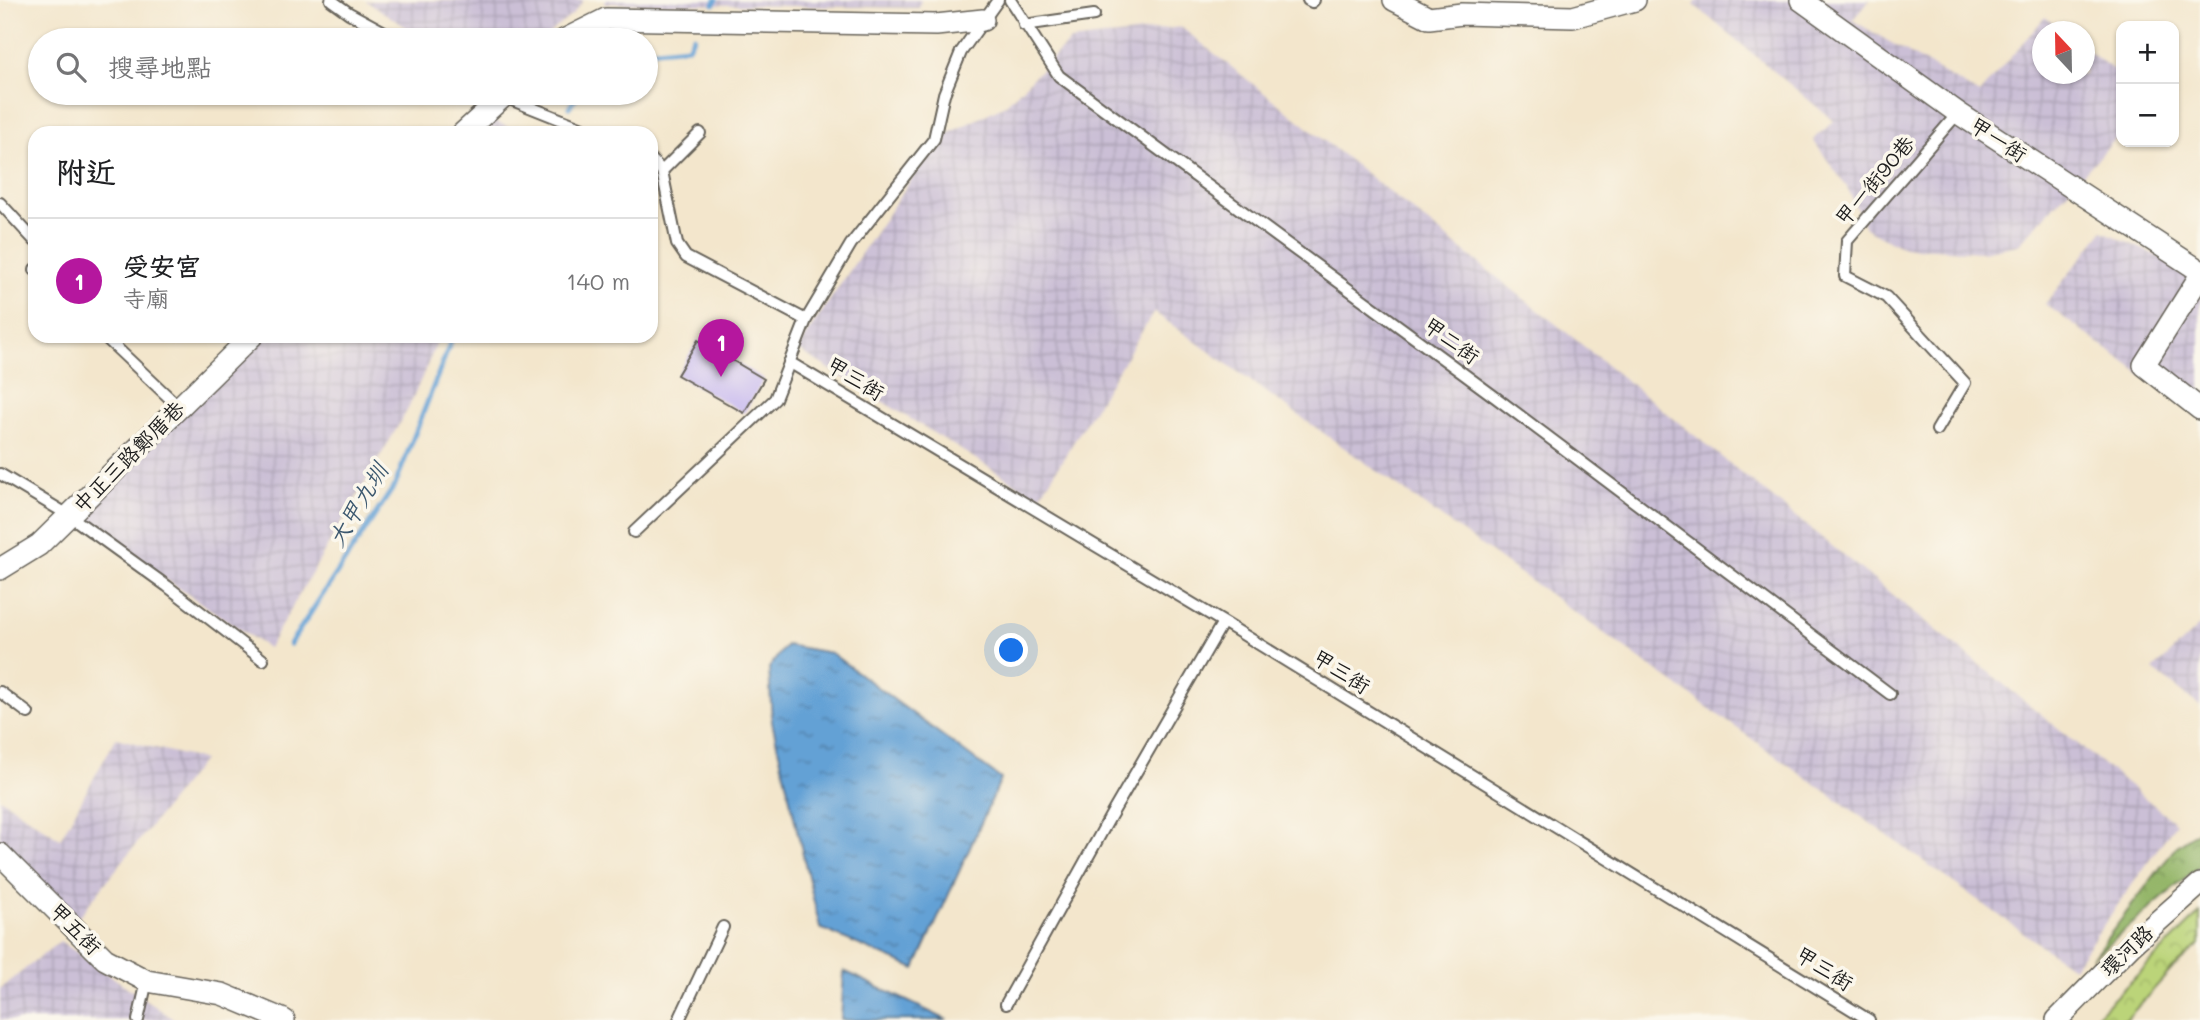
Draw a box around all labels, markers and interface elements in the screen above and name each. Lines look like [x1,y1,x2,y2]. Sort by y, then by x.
north arrow [2032,21,2095,84]
map controls [2116,21,2179,147]
button: + [2116,21,2179,84]
search box [28,28,658,105]
icon: search [52,48,90,86]
text: 搜尋地點 [108,50,212,84]
button: − [2116,84,2179,147]
street label: 甲一街 [1965,110,2033,167]
street label: 甲一街90巷 [1828,129,1919,231]
text: 附近 [56,151,116,191]
text: 受安宮 [123,249,201,283]
text: 1 [74,266,84,296]
text: 140 m [566,266,630,296]
text: 寺廟 [123,283,169,313]
street label: 甲二街 [1418,310,1485,369]
pin: 1 [698,319,744,377]
street label: 甲三街 [822,350,890,406]
street label: 中正三路鄭厝巷 [66,394,189,517]
water label: 大甲九圳 [321,455,395,552]
your location [994,633,1028,667]
street label: 甲三街 [1308,643,1376,699]
street label: 甲五街 [44,896,108,960]
street label: 環河路 [2094,918,2158,982]
street label: 甲三街 [1791,940,1859,996]

